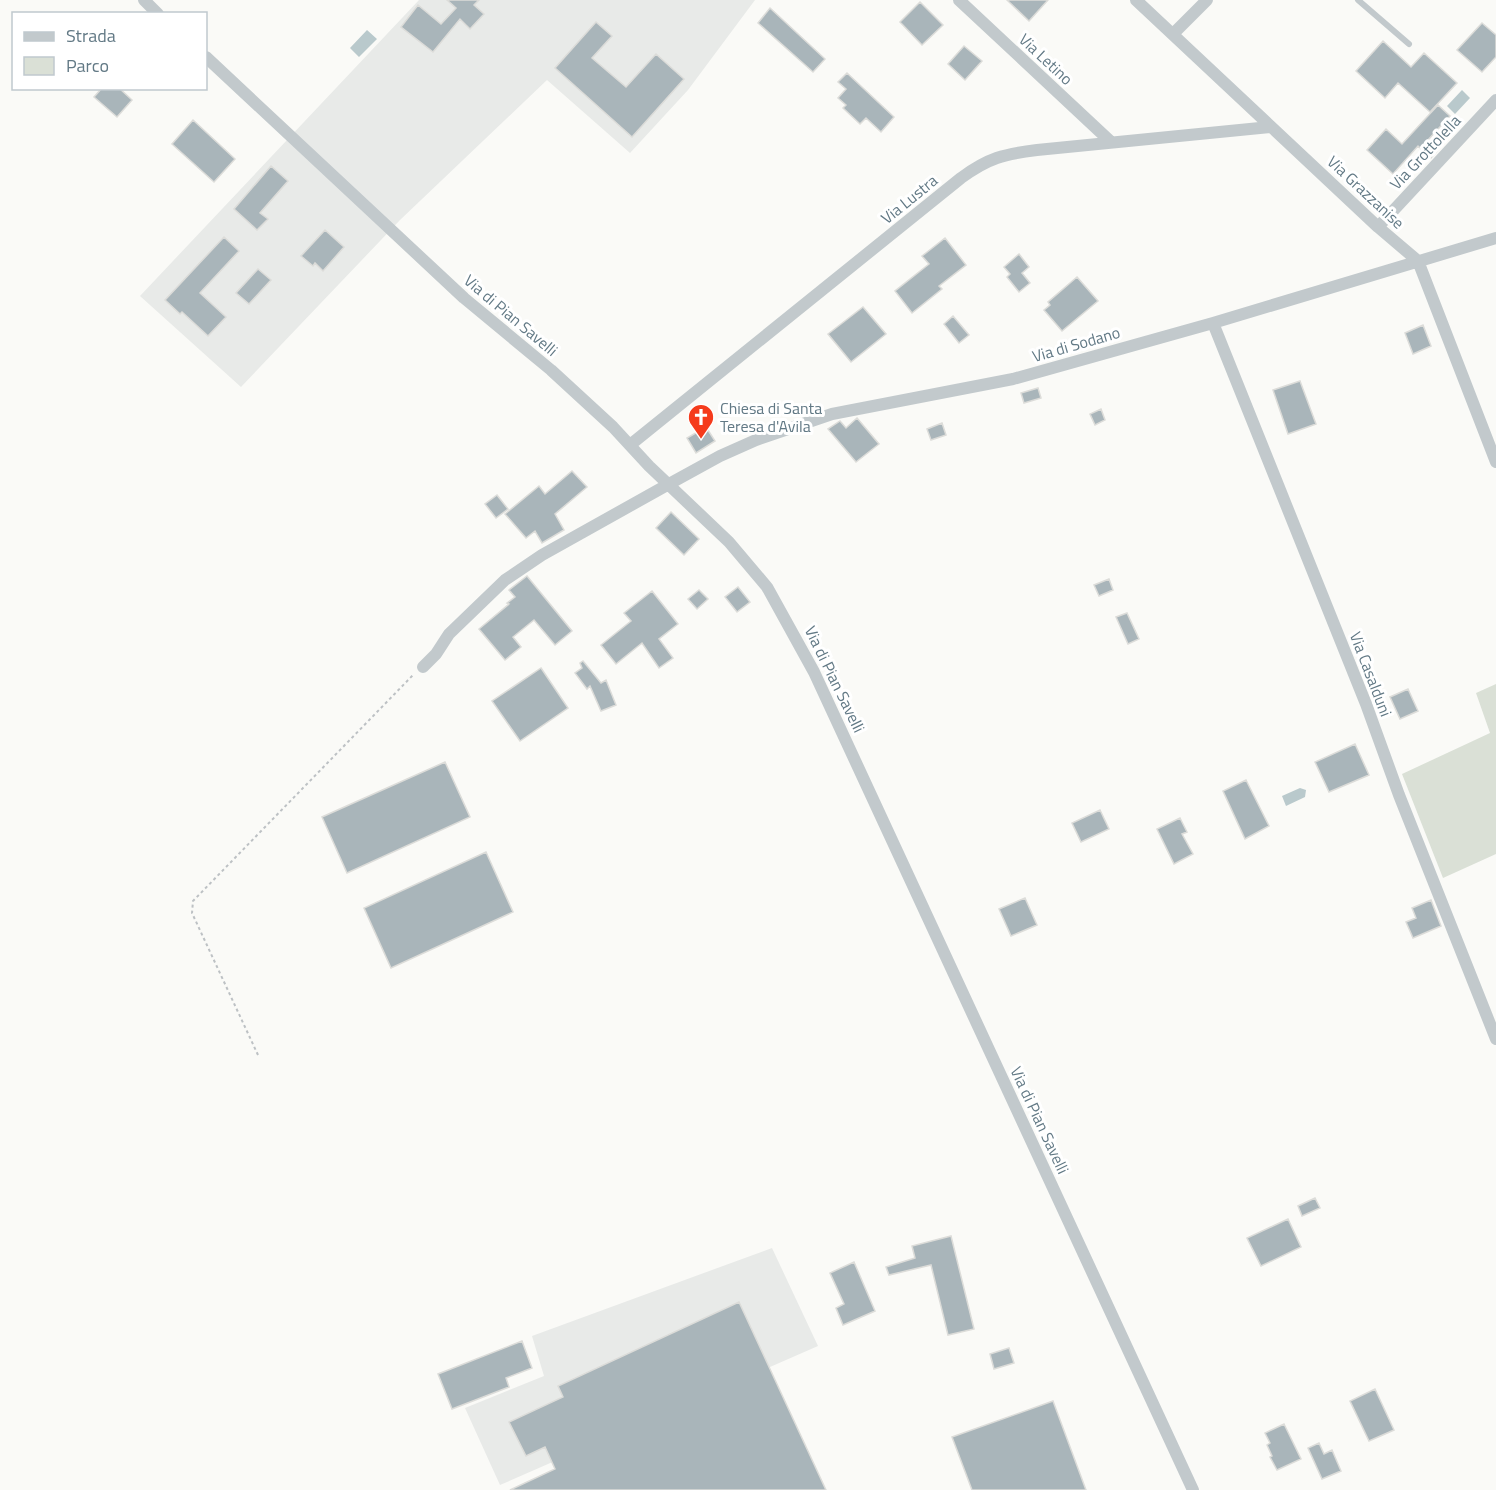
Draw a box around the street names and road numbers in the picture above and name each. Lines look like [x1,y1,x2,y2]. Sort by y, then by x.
street label: Via Letino [1014,28,1078,90]
street label: Via Grottolella [1384,109,1466,195]
street label: Via Grazzanise [1322,150,1410,234]
street label: Via Lustra [875,169,943,229]
street label: Via di Pian Savelli [459,268,563,362]
street label: Via di Sodano [1029,320,1123,368]
street label: Via di Pian Savelli [799,622,871,736]
street label: Via Casalduni [1344,628,1398,720]
street label: Via di Pian Savelli [1005,1062,1075,1178]

